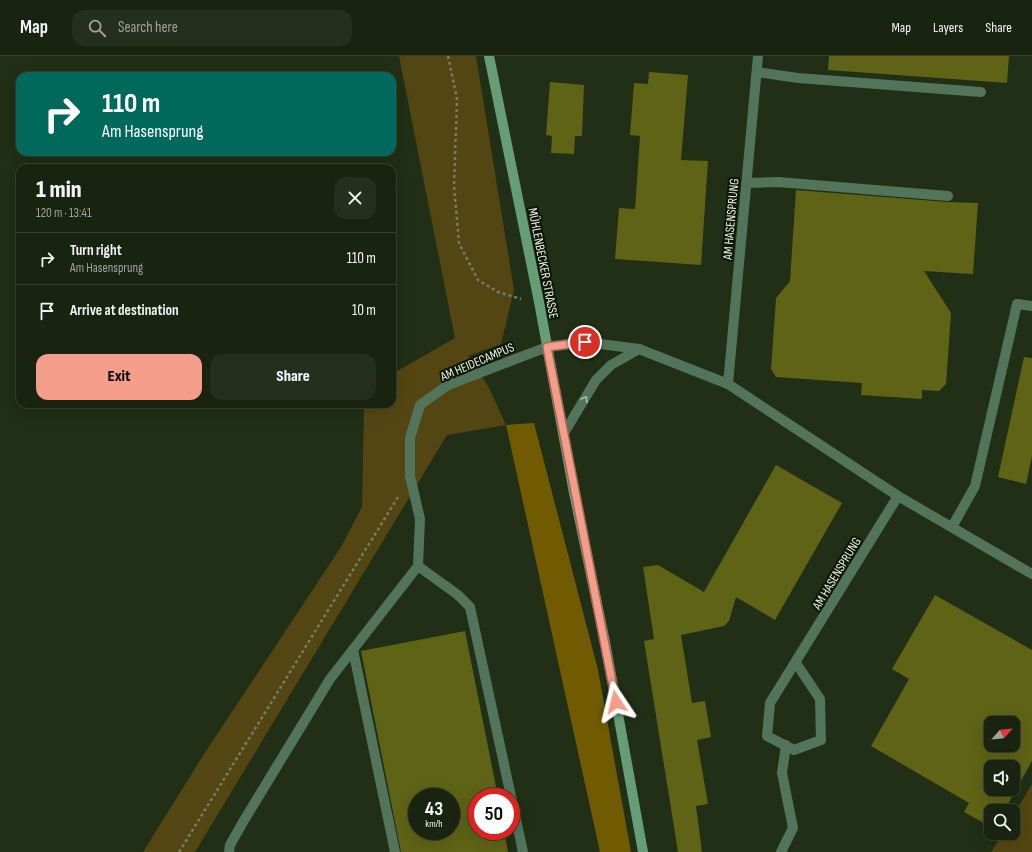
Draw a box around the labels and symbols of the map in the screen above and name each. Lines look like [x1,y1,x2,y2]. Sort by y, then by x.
street label: AM HASENSPRUNG [719,178,743,261]
street label: MÜHLENBECKER STRASSE [524,206,563,320]
pin [568,325,602,359]
street label: AM HEIDECAMPUS [437,339,517,385]
one-way arrow [580,396,587,403]
street label: AM HASENSPRUNG [808,534,865,613]
position arrow [595,681,637,723]
north arrow [984,716,1020,752]
speed limit sign: 50 [468,788,520,840]

